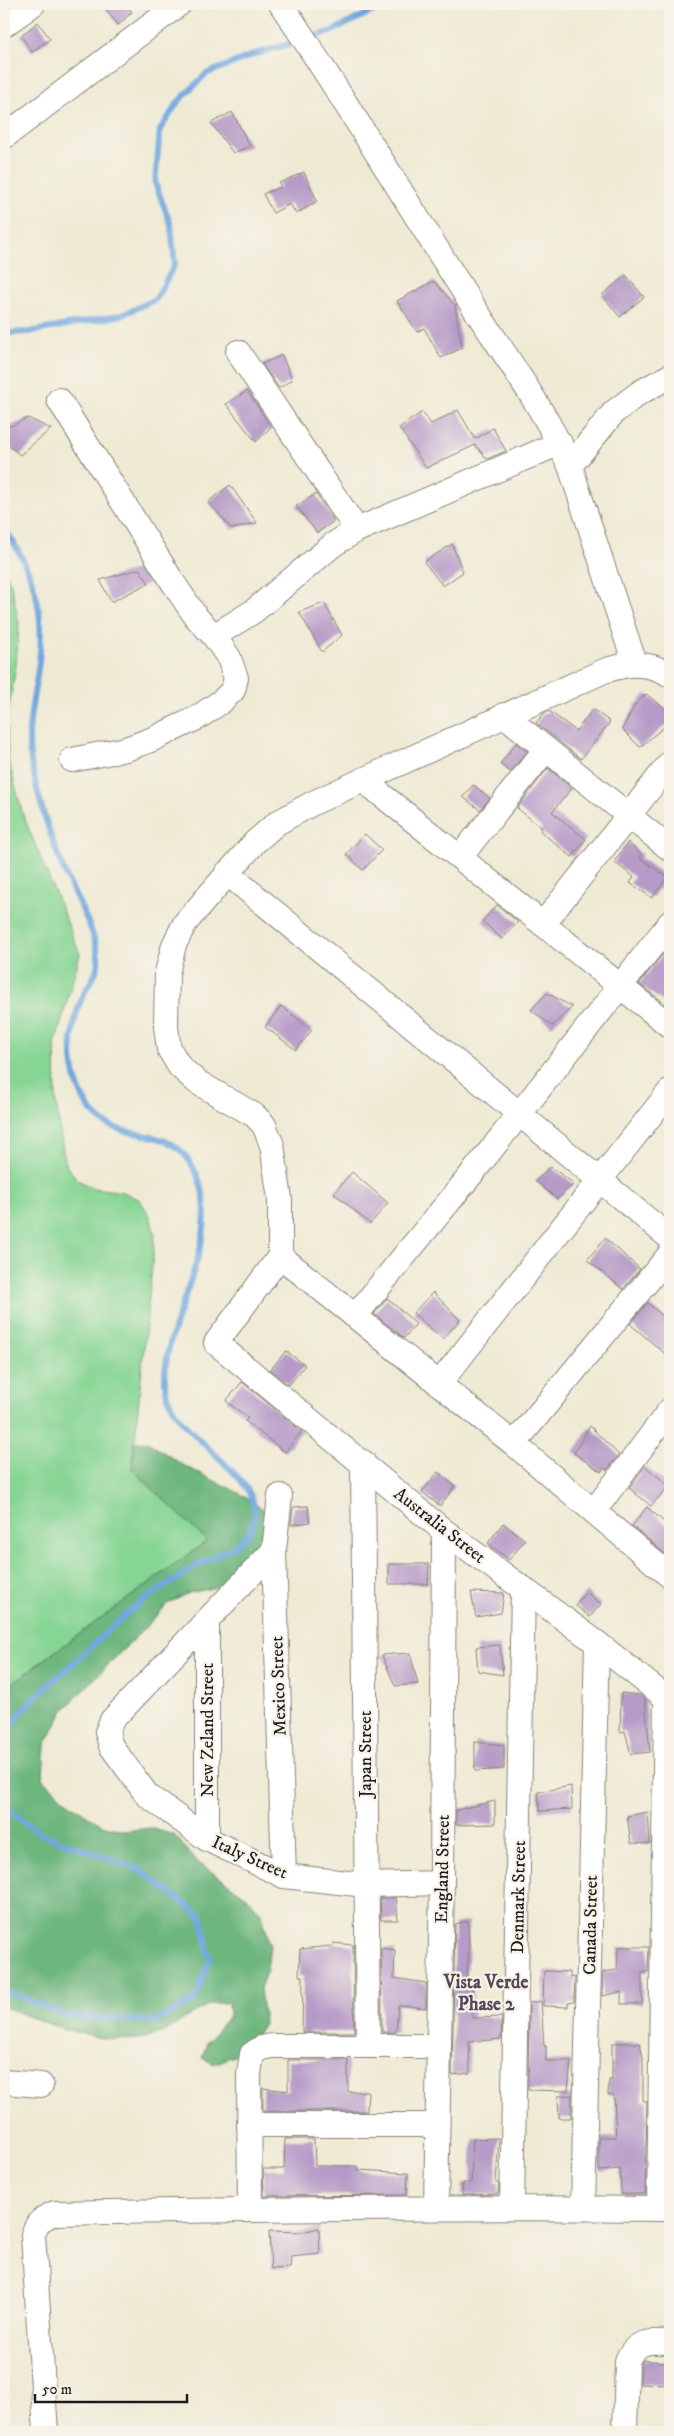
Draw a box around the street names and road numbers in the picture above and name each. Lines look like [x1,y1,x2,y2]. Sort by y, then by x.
street label: Australia Street [389,1483,490,1569]
street label: Mexico Street [266,1635,292,1736]
street label: New Zeland Street [197,1663,219,1797]
street label: Japan Street [355,1710,377,1799]
street label: England Street [431,1814,455,1924]
street label: Italy Street [208,1831,291,1884]
street label: Denmark Street [507,1840,531,1954]
street label: Canada Street [579,1875,603,1975]

